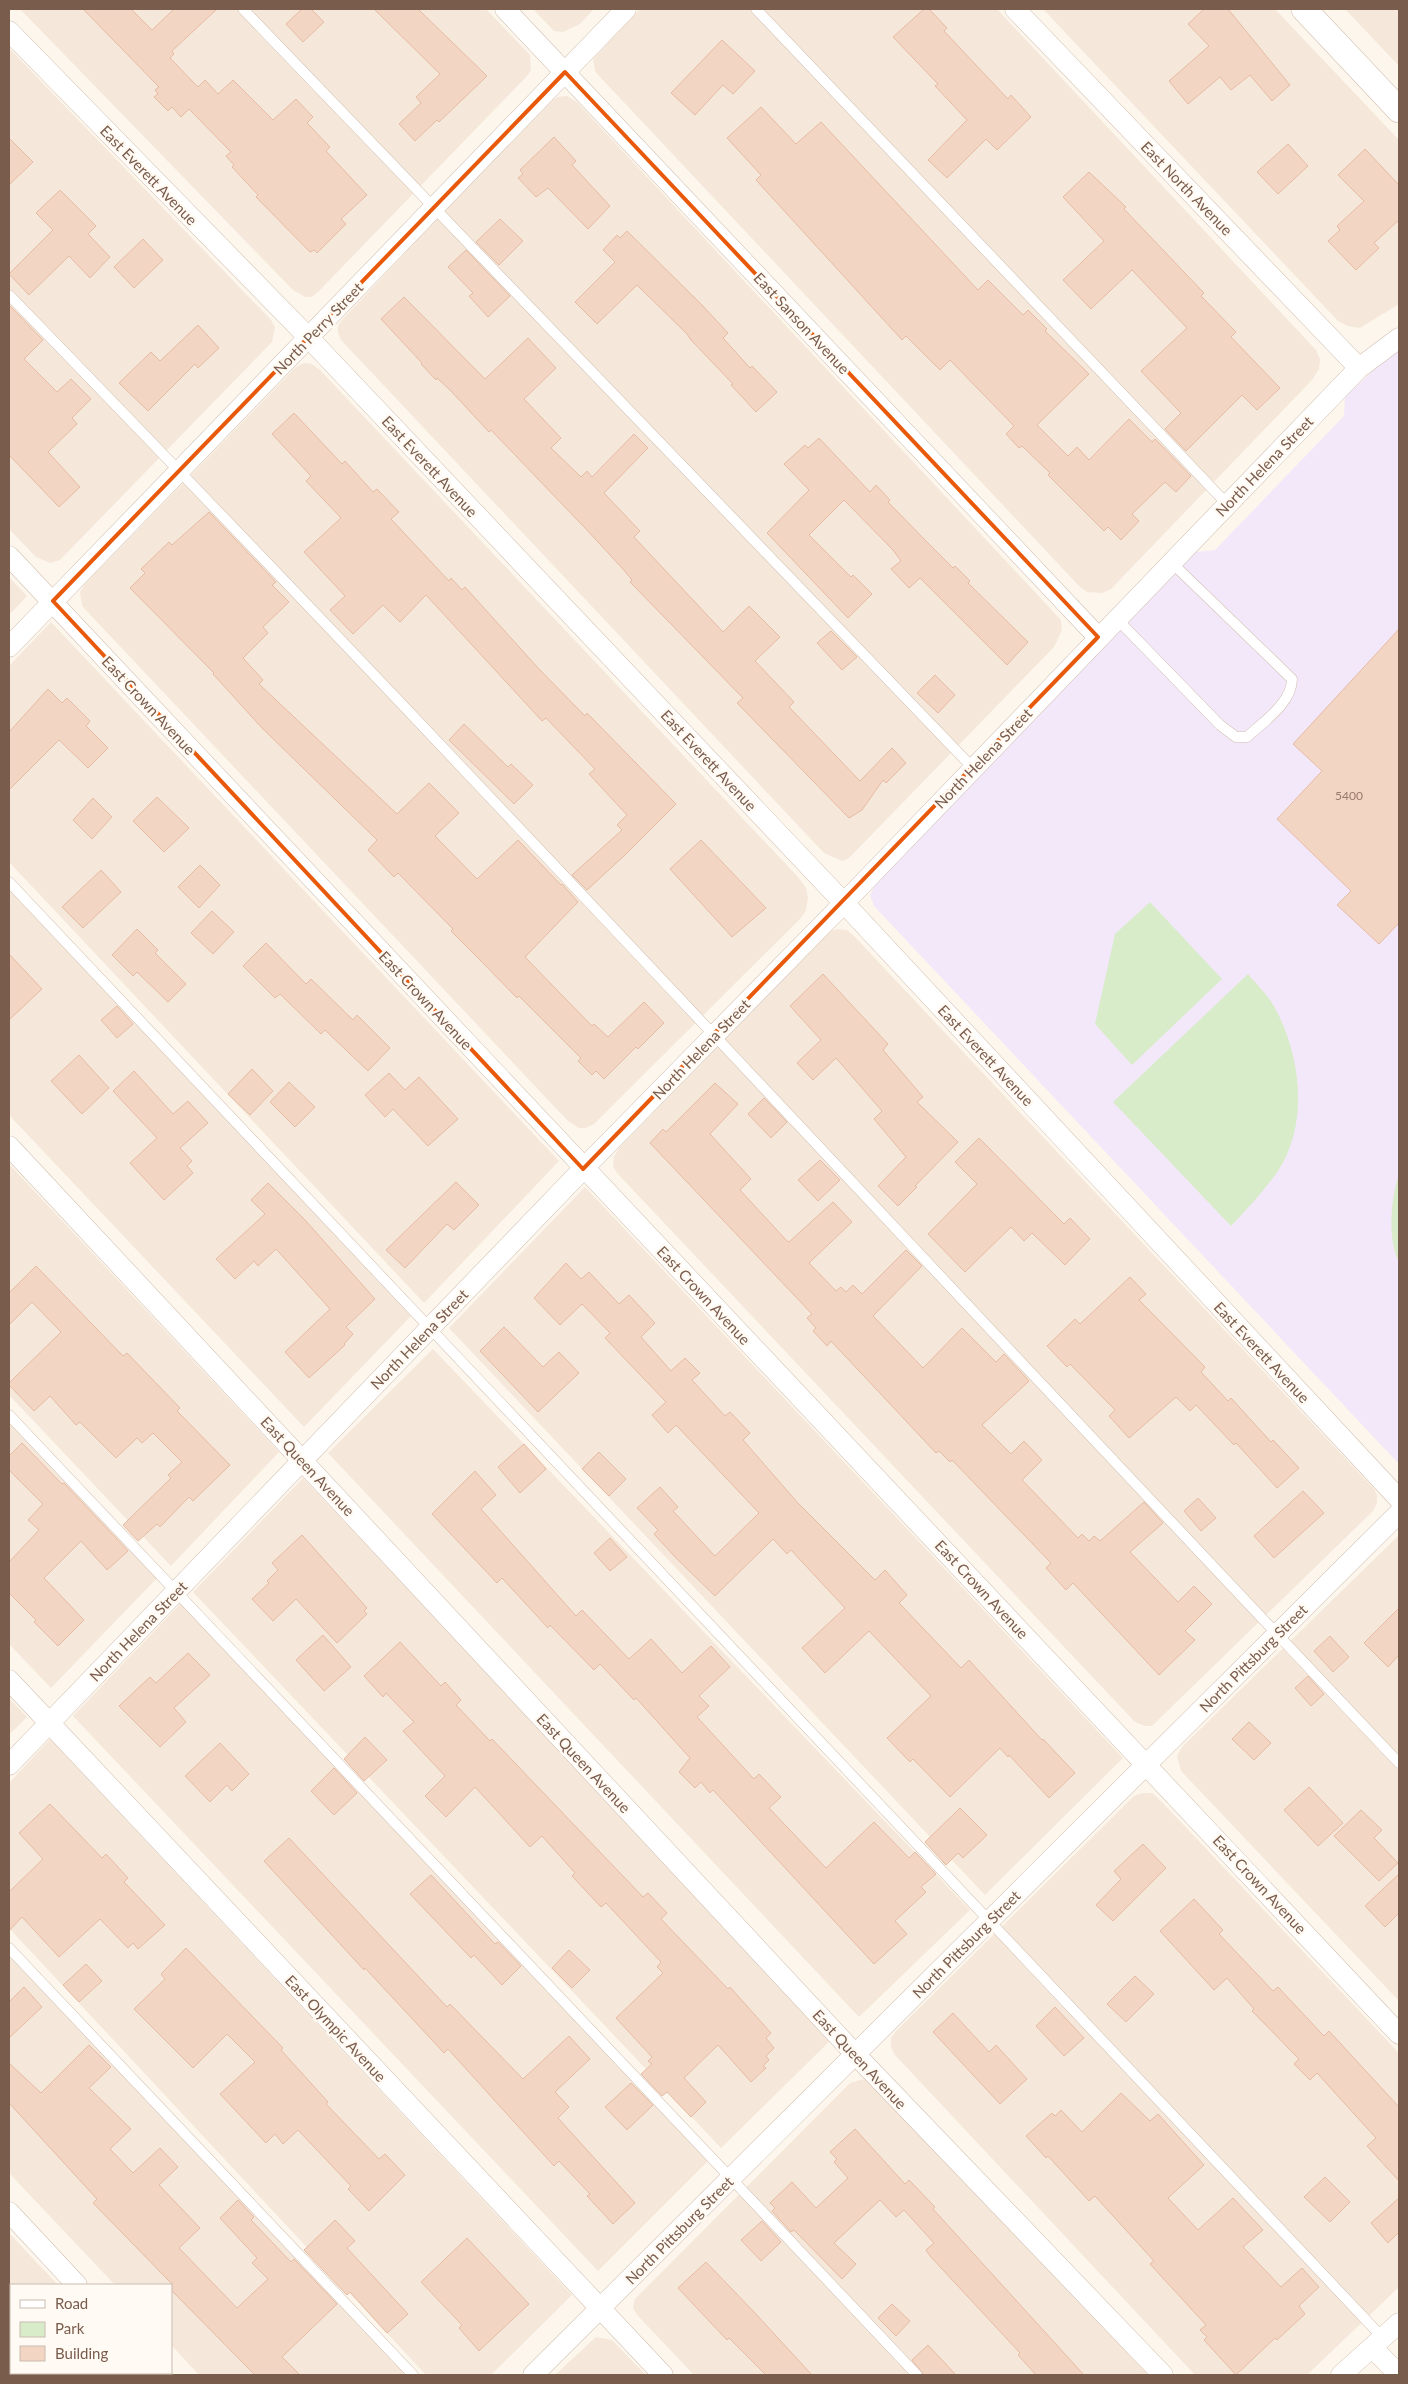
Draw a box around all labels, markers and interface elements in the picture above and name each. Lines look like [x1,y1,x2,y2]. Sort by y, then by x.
street label: East Everett Avenue [97,121,201,229]
street label: East North Avenue [1138,137,1236,239]
street label: East Sanson Avenue [750,269,854,377]
street label: North Perry Street [270,278,367,378]
street label: East Everett Avenue [378,412,482,520]
street label: North Helena Street [1211,412,1317,520]
street label: East Crown Avenue [99,652,199,758]
street label: North Helena Street [930,704,1036,812]
street label: East Everett Avenue [657,706,761,814]
house number: 5400 [1335,788,1363,803]
street label: East Crown Avenue [376,947,476,1053]
street label: North Helena Street [648,995,754,1103]
street label: East Everett Avenue [934,1001,1038,1109]
street label: East Crown Avenue [654,1242,754,1348]
street label: North Helena Street [366,1285,472,1393]
street label: East Everett Avenue [1210,1298,1314,1406]
street label: East Queen Avenue [257,1413,359,1519]
street label: East Crown Avenue [932,1536,1032,1642]
street label: North Helena Street [85,1577,191,1685]
street label: North Pittsburg Street [1195,1600,1311,1716]
street label: East Queen Avenue [533,1710,635,1816]
street label: East Crown Avenue [1210,1831,1310,1937]
street label: North Pittsburg Street [908,1886,1024,2002]
street label: East Olympic Avenue [282,1971,390,2085]
street label: East Queen Avenue [809,2006,911,2112]
street label: North Pittsburg Street [621,2172,737,2288]
legend [10,2284,172,2374]
text: Road [55,2294,88,2312]
text: Park [55,2319,85,2337]
text: Building [55,2344,108,2362]

